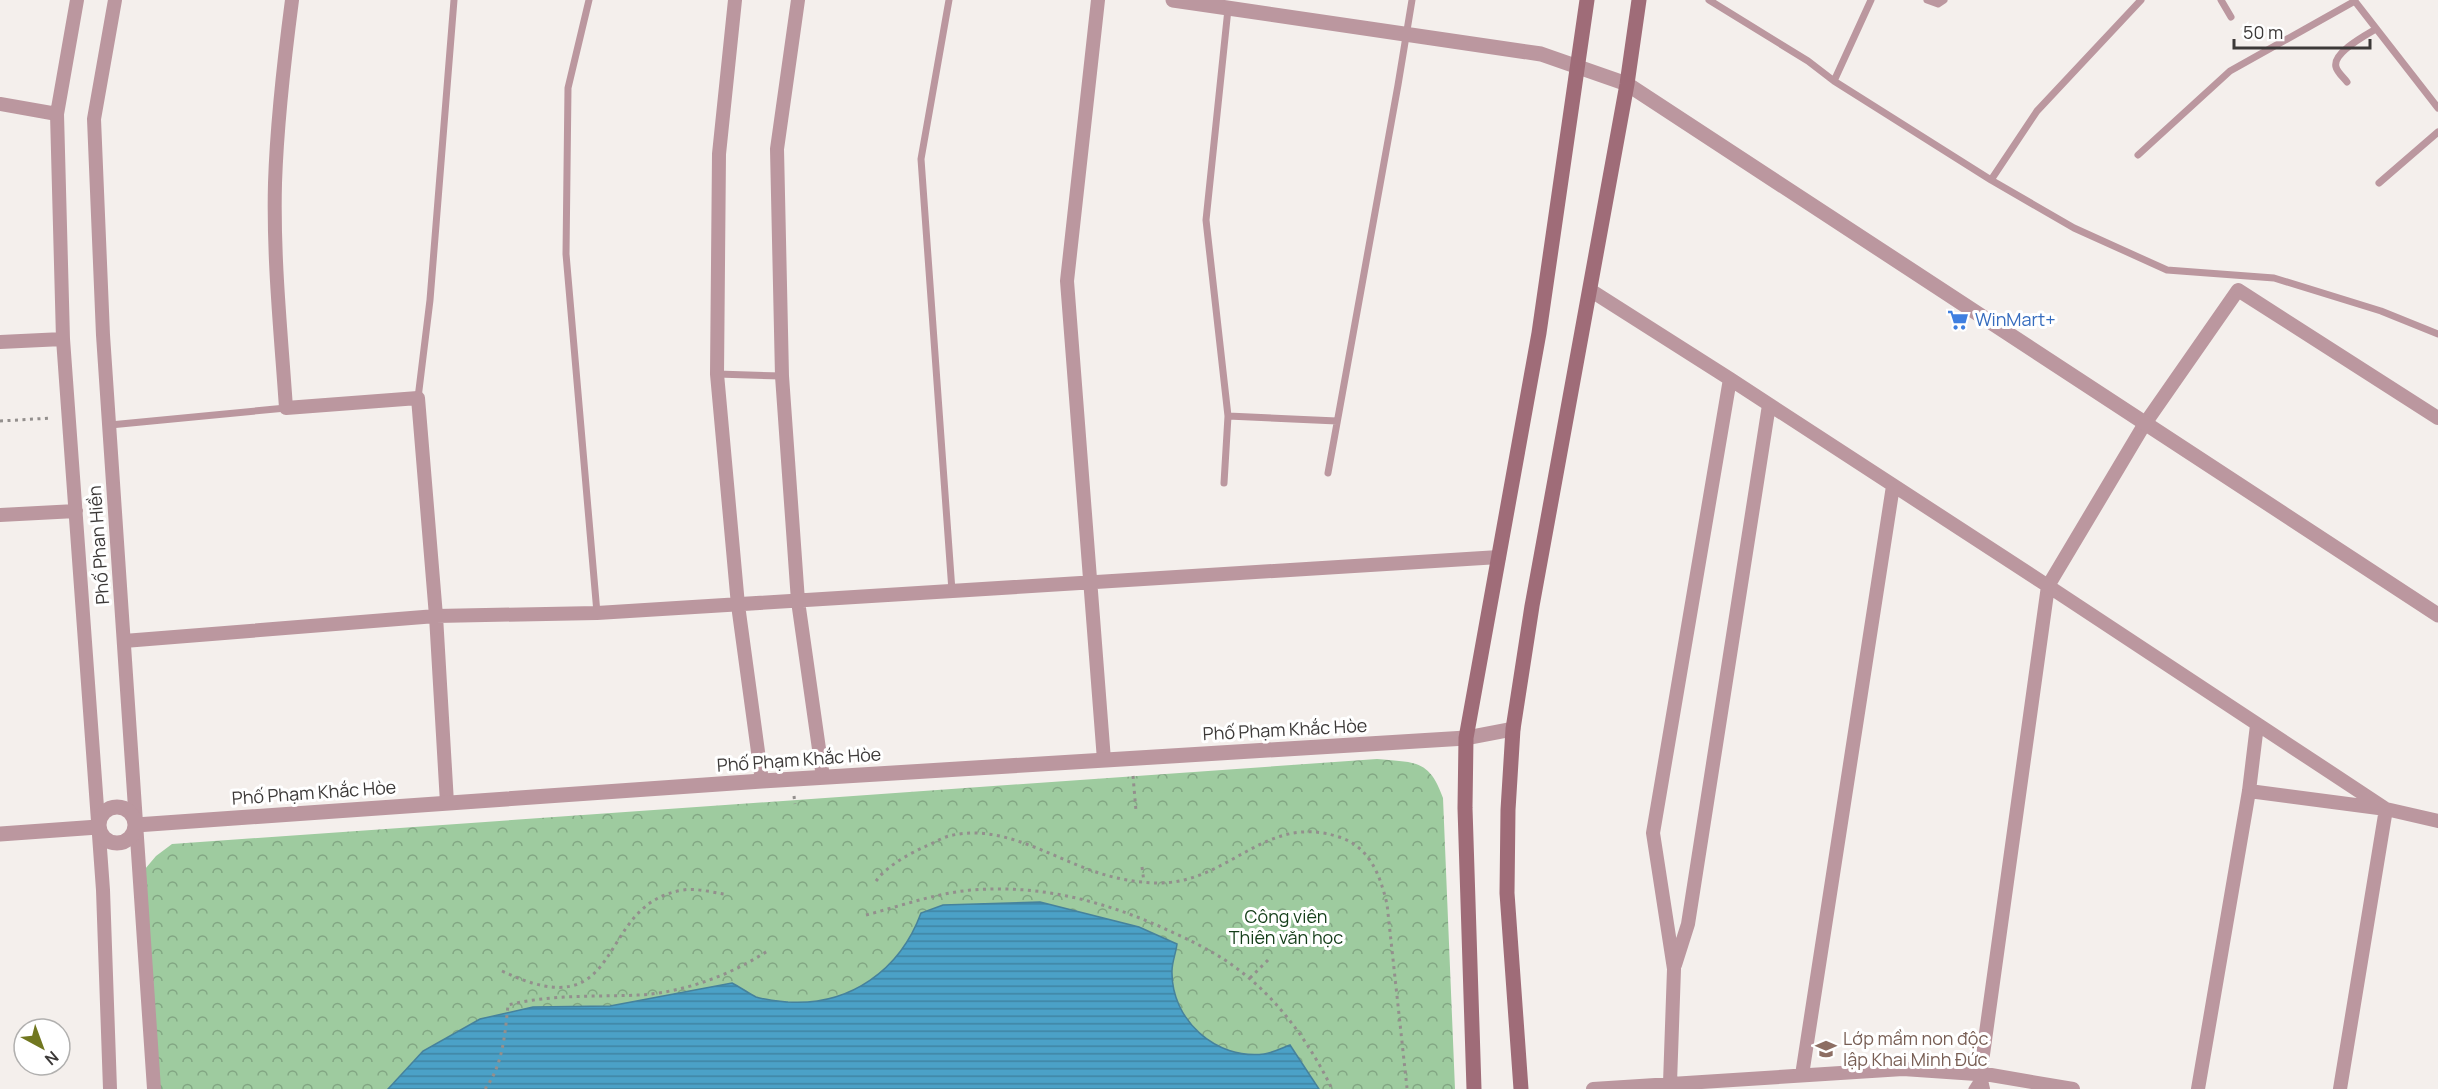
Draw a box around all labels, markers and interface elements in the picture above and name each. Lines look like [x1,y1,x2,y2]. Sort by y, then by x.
scale bar [2234,12,2370,50]
text: 50 m [2243,20,2283,44]
place label: WinMart+ [1975,307,2056,331]
supermarket icon: WinMart+ [1946,308,1970,332]
street label: Phố Phan Hiền [82,485,114,605]
street label: Phố Phạm Khắc Hòe [1202,713,1368,745]
street label: Phố Phạm Khắc Hòe [716,741,882,777]
street label: Phố Phạm Khắc Hòe [231,774,397,810]
park label: Công viên Thiên văn học [1229,904,1343,949]
north arrow [12,1017,72,1077]
place label: Lớp mầm non độc lập Khai Minh Đức [1843,1026,1988,1071]
school or university icon: Lớp mầm non độc lập Khai Minh Đức [1814,1037,1838,1061]
text: N [40,1046,63,1070]

